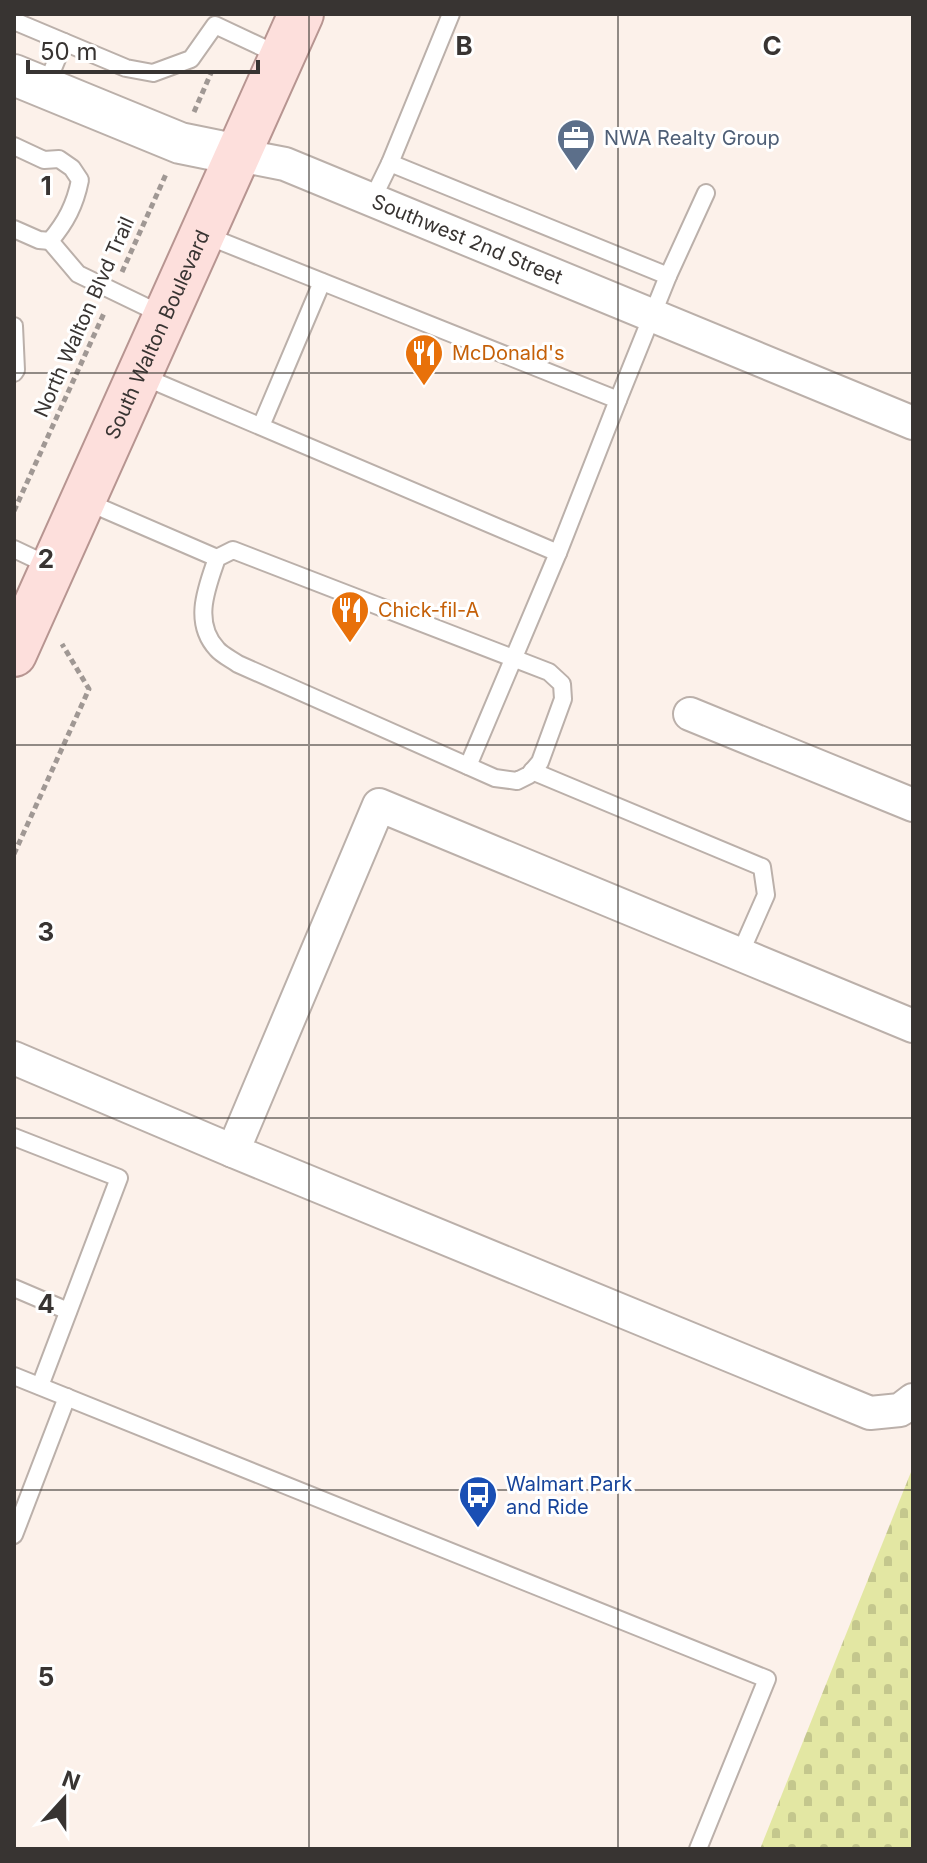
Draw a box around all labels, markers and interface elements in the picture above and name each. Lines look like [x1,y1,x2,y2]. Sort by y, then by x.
scale bar [28,24,258,74]
text: B [455,30,473,61]
text: C [762,30,782,61]
text: 50 m [40,37,98,66]
office icon: NWA Realty Group [555,117,597,172]
place label: NWA Realty Group [604,126,780,150]
text: 1 [40,170,52,201]
street label: Southwest 2nd Street [368,189,566,289]
street label: North Walton Blvd Trail [29,213,139,421]
street label: South Walton Boulevard [100,226,214,443]
restaurant icon: McDonald's [403,332,445,387]
place label: McDonald's [452,341,565,365]
text: 2 [38,543,54,574]
restaurant icon: Chick-fil-A [329,589,371,644]
place label: Chick-fil-A [378,598,480,622]
text: 3 [38,916,54,947]
text: 4 [37,1288,55,1319]
place label: Walmart Park and Ride [506,1472,632,1519]
bus stop icon: Walmart Park and Ride [457,1474,499,1529]
text: 5 [38,1661,54,1692]
north arrow [24,1759,104,1839]
text: N [59,1765,84,1795]

